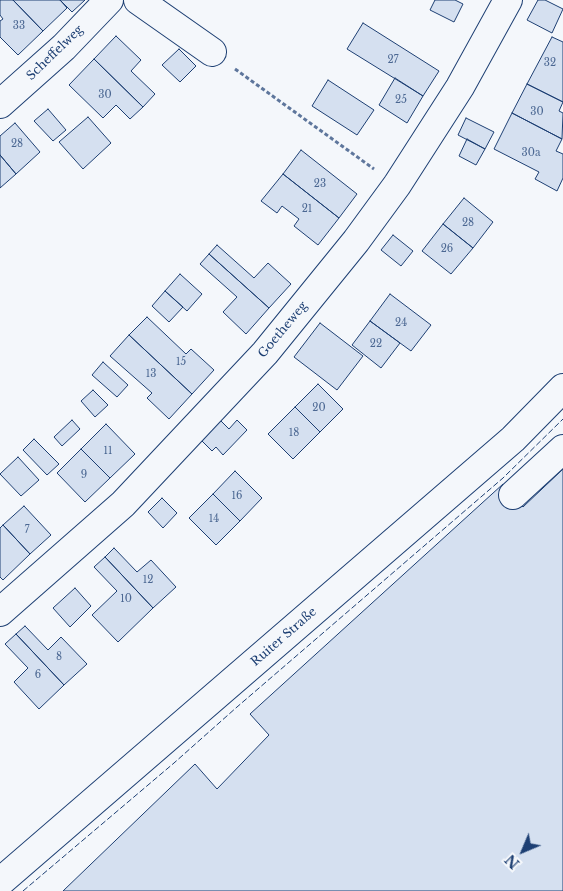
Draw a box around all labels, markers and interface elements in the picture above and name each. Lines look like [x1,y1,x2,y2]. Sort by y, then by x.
house number: 33 [13,20,25,32]
street label: Scheffelweg [24,23,86,83]
house number: 27 [387,54,399,66]
house number: 32 [544,57,556,69]
house number: 30 [98,89,112,101]
house number: 25 [395,94,407,106]
house number: 30 [530,106,544,118]
house number: 28 [11,138,23,150]
house number: 30a [522,147,540,159]
house number: 23 [314,178,326,190]
house number: 21 [302,203,312,215]
house number: 28 [462,217,474,229]
house number: 26 [441,243,453,255]
street label: Goetheweg [255,299,311,361]
house number: 24 [395,317,407,329]
house number: 22 [370,338,382,350]
house number: 15 [176,356,186,368]
house number: 13 [146,368,156,380]
house number: 20 [312,402,326,414]
house number: 18 [289,427,299,439]
house number: 11 [104,445,112,457]
house number: 9 [81,469,87,481]
house number: 16 [232,490,242,502]
house number: 14 [209,513,219,525]
house number: 7 [24,524,30,536]
house number: 12 [143,574,153,586]
house number: 10 [120,593,132,605]
street label: Ruiter Straße [248,605,320,669]
house number: 8 [56,651,62,663]
house number: 6 [35,669,41,681]
north arrow [498,826,548,876]
text: N [501,851,523,873]

